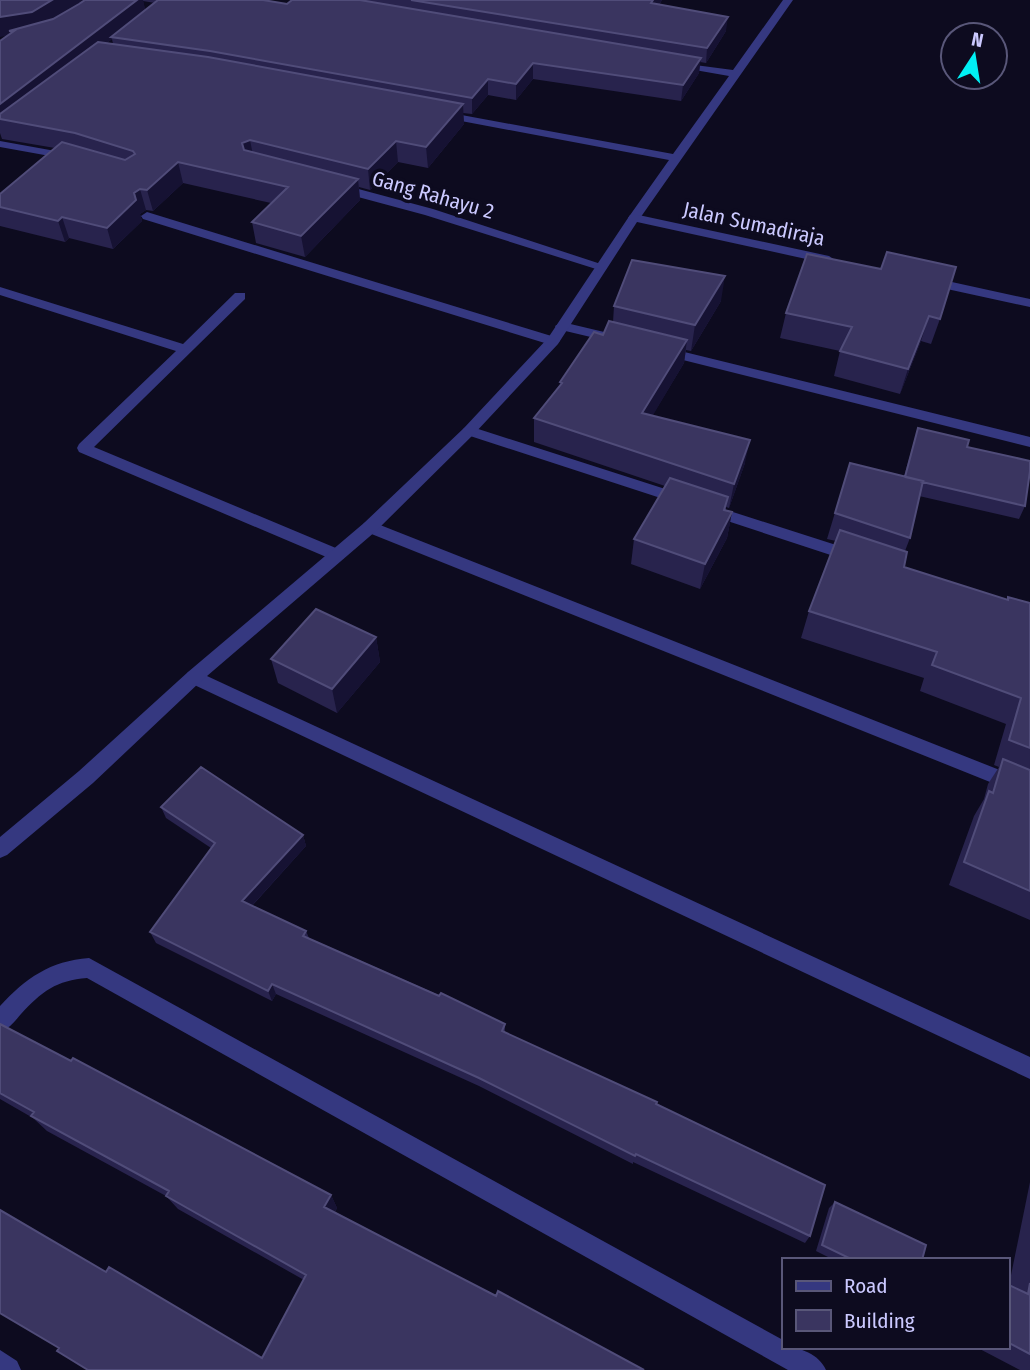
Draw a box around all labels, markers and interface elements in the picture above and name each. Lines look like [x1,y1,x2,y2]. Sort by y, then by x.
north arrow [939,21,1009,91]
text: N [969,27,985,52]
street label: Gang Rahayu 2 [369,165,497,225]
street label: Jalan Sumadiraja [681,196,827,252]
legend [782,1258,1009,1349]
text: Road [844,1273,888,1299]
text: Building [844,1308,915,1334]

